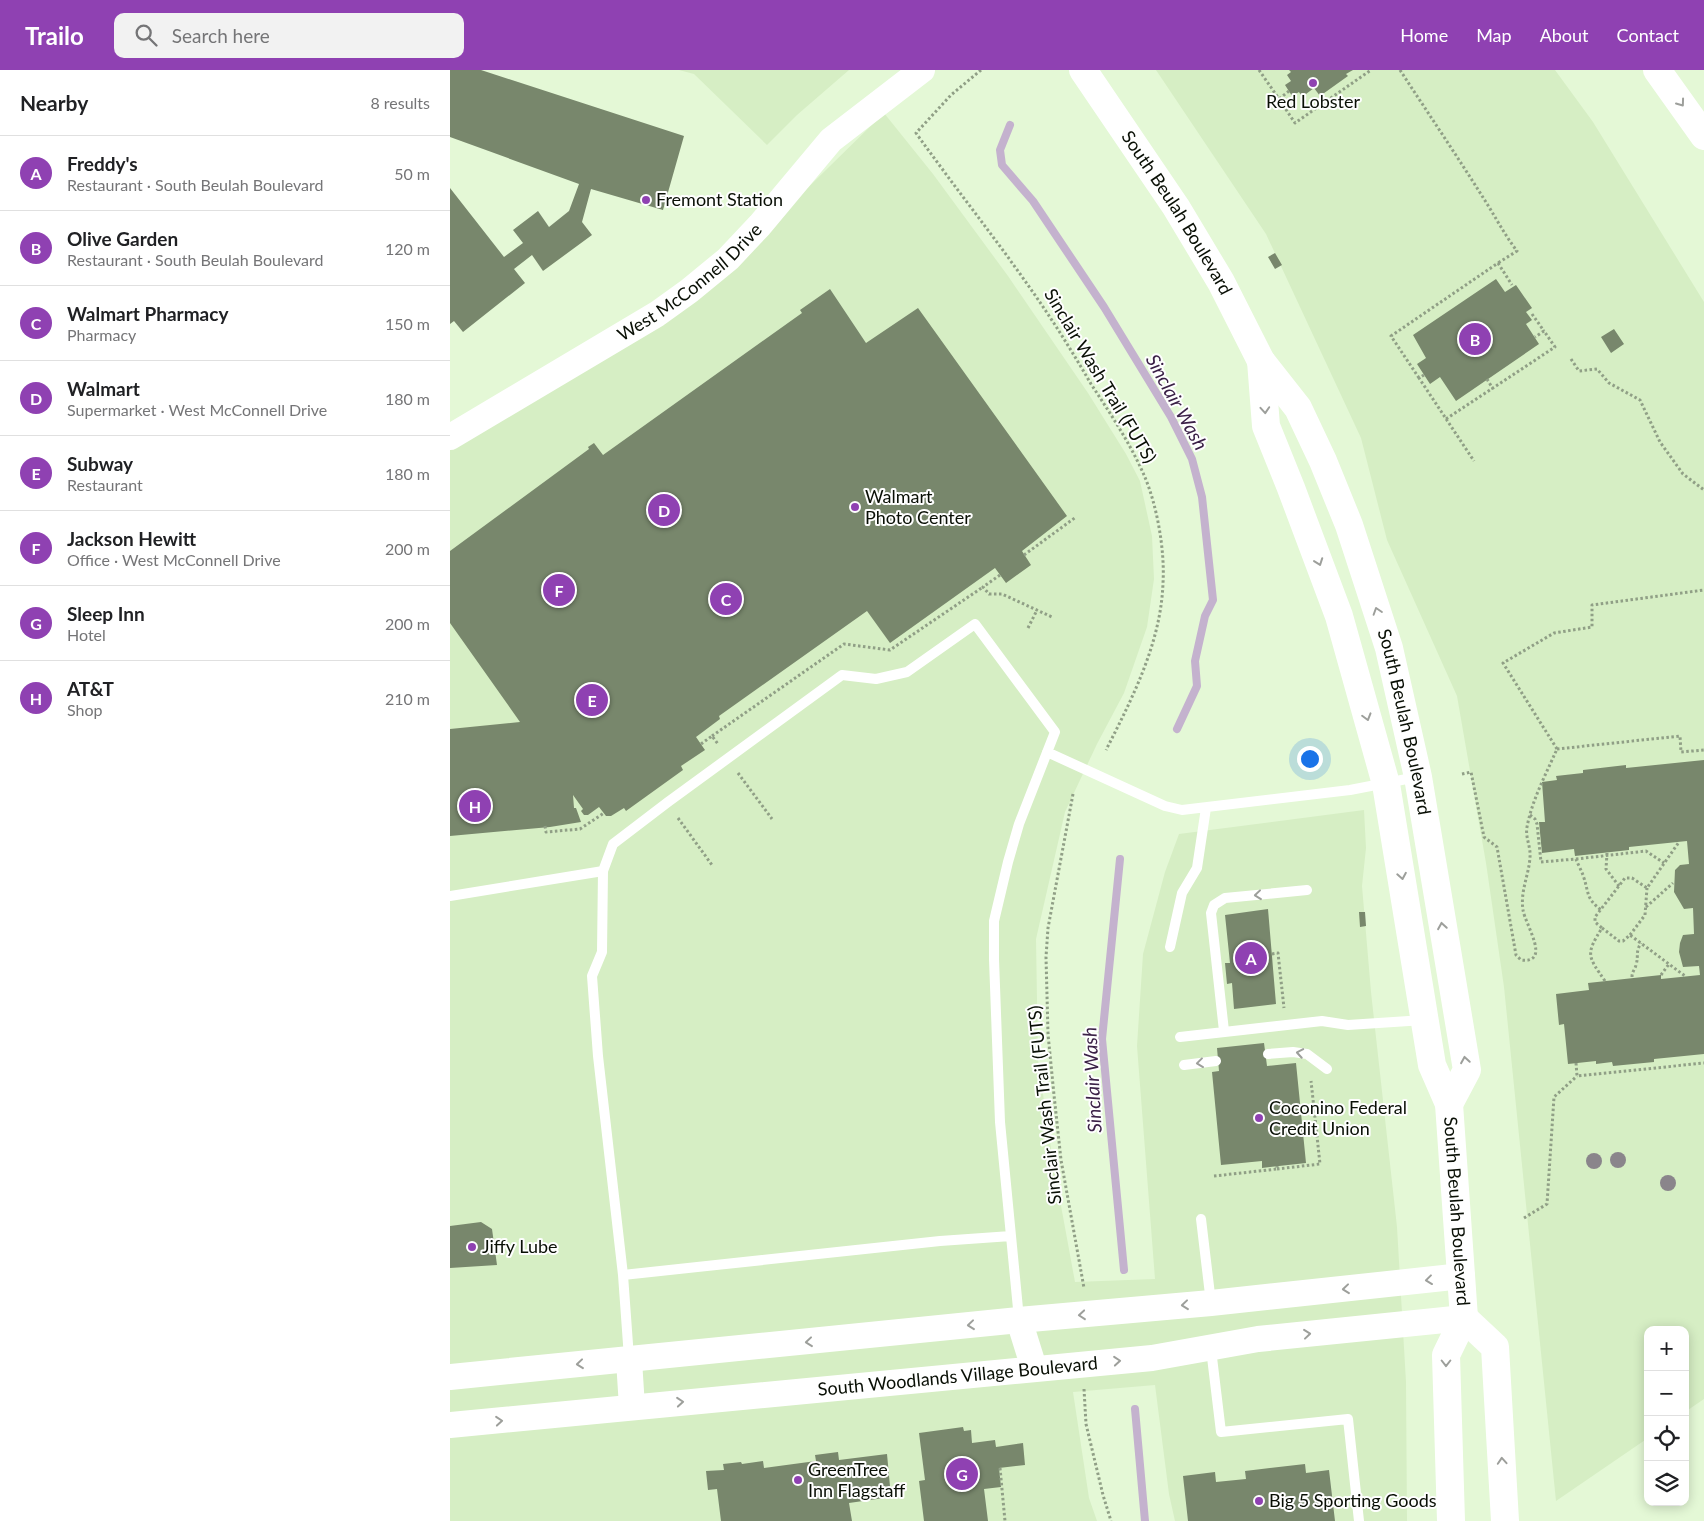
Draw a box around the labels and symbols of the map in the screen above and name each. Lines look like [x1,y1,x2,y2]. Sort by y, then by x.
marker: Red Lobster [1307,77,1319,89]
place label: Red Lobster [1266,90,1360,112]
one-way arrow [1675,97,1683,106]
street label: South Beulah Boulevard [1117,126,1237,298]
place label: Fremont Station [656,188,783,210]
marker: Fremont Station [640,194,652,206]
street label: West McConnell Drive [613,218,766,345]
street label: Sinclair Wash Trail (FUTS) [1040,284,1162,467]
pin: B [1459,320,1491,358]
water label: Sinclair Wash [1142,350,1213,454]
one-way arrow [1259,406,1270,414]
place label: Walmart Photo Center [865,485,971,528]
pin: D [648,491,680,529]
marker: Walmart Photo Center [849,501,861,513]
one-way arrow [1313,557,1323,566]
pin: F [543,571,575,609]
pin: C [710,580,742,618]
one-way arrow [1373,607,1383,616]
street label: South Beulah Boulevard [1374,626,1436,816]
pin: E [576,681,608,719]
one-way arrow [1362,713,1372,721]
your location [1297,746,1323,772]
pin: H [459,787,491,825]
one-way arrow [1396,871,1406,880]
one-way arrow [1254,889,1262,900]
one-way arrow [1437,921,1448,929]
pin: A [1235,939,1267,977]
street label: Sinclair Wash Trail (FUTS) [1023,1005,1065,1206]
water label: Sinclair Wash [1077,1027,1106,1133]
one-way arrow [1295,1049,1304,1059]
one-way arrow [1461,1055,1471,1064]
one-way arrow [1196,1057,1204,1068]
place label: Coconino Federal Credit Union [1269,1096,1407,1139]
marker: Coconino Federal Credit Union [1253,1112,1265,1124]
street label: South Beulah Boulevard [1440,1116,1475,1307]
place label: Jiffy Lube [482,1235,558,1257]
marker: Jiffy Lube [466,1241,478,1253]
one-way arrow [1424,1274,1432,1285]
one-way arrow [1342,1283,1350,1294]
one-way arrow [1180,1300,1188,1311]
one-way arrow [1078,1309,1086,1320]
one-way arrow [966,1319,974,1330]
one-way arrow [1303,1329,1311,1340]
one-way arrow [805,1336,813,1347]
street label: South Woodlands Village Boulevard [817,1351,1099,1400]
one-way arrow [1113,1356,1121,1367]
one-way arrow [576,1359,584,1370]
one-way arrow [1441,1360,1451,1367]
one-way arrow [677,1397,685,1408]
one-way arrow [495,1415,503,1426]
pin: G [946,1455,978,1493]
one-way arrow [1497,1457,1508,1465]
place label: GreenTree Inn Flagstaff [808,1458,905,1501]
marker: GreenTree Inn Flagstaff [792,1474,804,1486]
place label: Big 5 Sporting Goods [1269,1489,1437,1511]
marker: Big 5 Sporting Goods [1253,1495,1265,1507]

